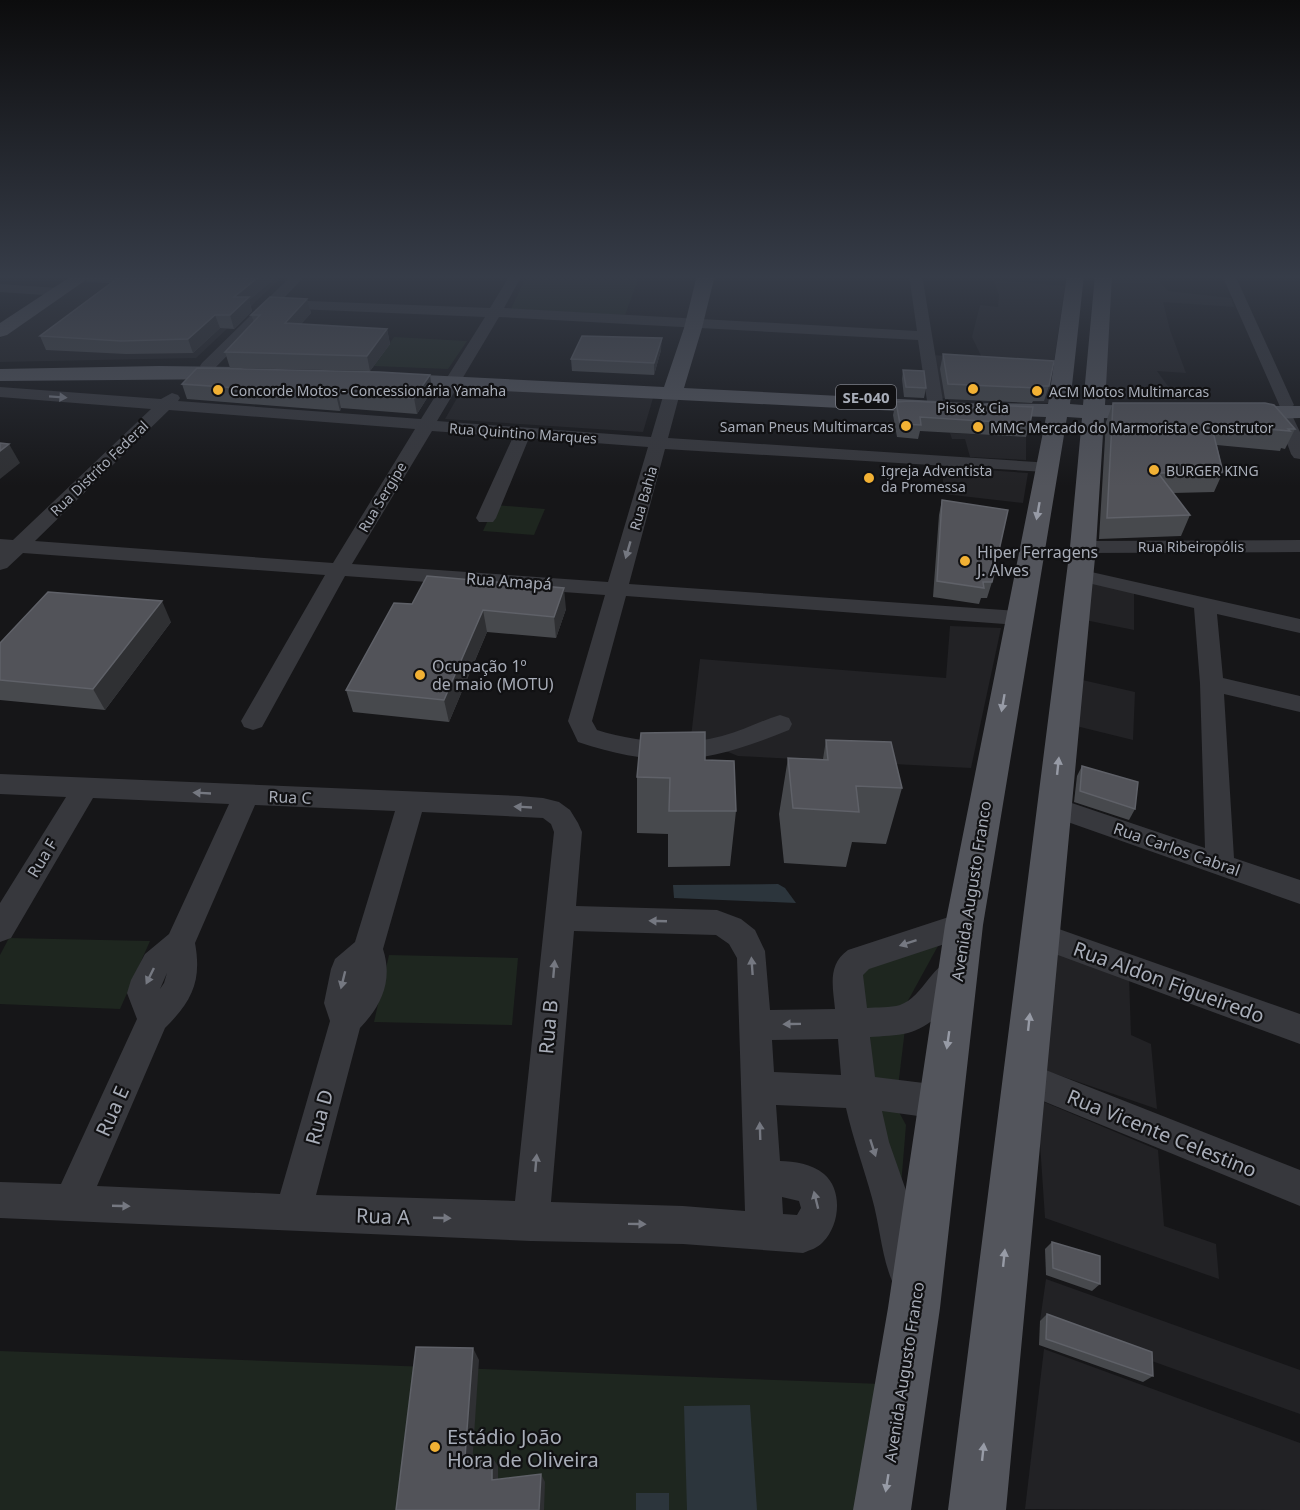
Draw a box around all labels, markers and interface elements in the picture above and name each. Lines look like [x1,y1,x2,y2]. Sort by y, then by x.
place label: Concorde Motos - Concessionária Yamaha [230,381,506,400]
marker: Pisos & Cia [966,382,980,396]
place label: ACM Motos Multimarcas [1049,382,1210,401]
marker: Concorde Motos - Concessionária Yamaha [211,383,225,397]
marker: ACM Motos Multimarcas [1030,384,1044,398]
road number: SE-040 [836,385,896,409]
one-way arrow [49,392,68,401]
place label: Pisos & Cia [937,398,1009,417]
street label: Rua Distrito Federal [46,416,152,520]
place label: Saman Pneus Multimarcas [720,417,894,436]
street label: Rua Quintino Marques [448,418,598,448]
place label: MMC Mercado do Marmorista e Construtor [990,418,1274,437]
marker: Saman Pneus Multimarcas [899,419,913,433]
marker: MMC Mercado do Marmorista e Construtor [971,420,985,434]
street label: Rua Sergipe [354,458,410,536]
place label: Igreja Adventista da Promessa [881,461,992,496]
place label: BURGER KING [1166,461,1259,480]
marker: BURGER KING [1147,463,1161,477]
street label: Rua Bahia [625,464,661,532]
marker: Igreja Adventista da Promessa [862,471,876,485]
one-way arrow [1033,501,1042,520]
street label: Rua Ribeiropólis [1138,537,1244,556]
one-way arrow [622,541,632,559]
place label: Hiper Ferragens J. Alves [975,541,1098,581]
marker: Hiper Ferragens J. Alves [958,554,972,568]
street label: Rua Amapá [465,567,553,595]
place label: Ocupação 1º de maio (MOTU) [432,655,554,695]
marker: Ocupação 1º de maio (MOTU) [413,668,427,682]
one-way arrow [999,693,1008,712]
one-way arrow [1053,756,1063,775]
street label: Rua C [268,785,312,809]
one-way arrow [192,789,211,798]
street label: Avenida Augusto Franco [946,799,996,983]
one-way arrow [513,802,532,811]
street label: Rua Carlos Cabral [1111,817,1243,881]
street label: Rua F [22,835,62,881]
one-way arrow [649,916,668,926]
street label: Rua Aldon Figueiredo [1070,935,1268,1029]
one-way arrow [899,939,917,948]
one-way arrow [747,957,757,976]
one-way arrow [549,960,559,979]
one-way arrow [145,967,155,984]
one-way arrow [338,971,348,990]
street label: Rua B [532,999,564,1055]
one-way arrow [1024,1013,1034,1032]
one-way arrow [783,1019,802,1029]
one-way arrow [944,1031,953,1050]
street label: Rua E [89,1082,135,1140]
street label: Rua Vicente Celestino [1063,1083,1261,1183]
street label: Rua D [299,1087,339,1147]
one-way arrow [755,1122,765,1141]
one-way arrow [869,1139,878,1157]
one-way arrow [531,1154,541,1173]
one-way arrow [811,1191,821,1209]
one-way arrow [112,1202,131,1211]
street label: Rua A [356,1202,411,1230]
one-way arrow [433,1214,452,1223]
one-way arrow [627,1219,646,1229]
one-way arrow [999,1248,1009,1267]
street label: Avenida Augusto Franco [879,1280,929,1464]
place label: Estádio João Hora de Oliveira [447,1423,599,1473]
marker: Estádio João Hora de Oliveira [428,1440,442,1454]
one-way arrow [978,1442,988,1461]
one-way arrow [882,1474,891,1493]

